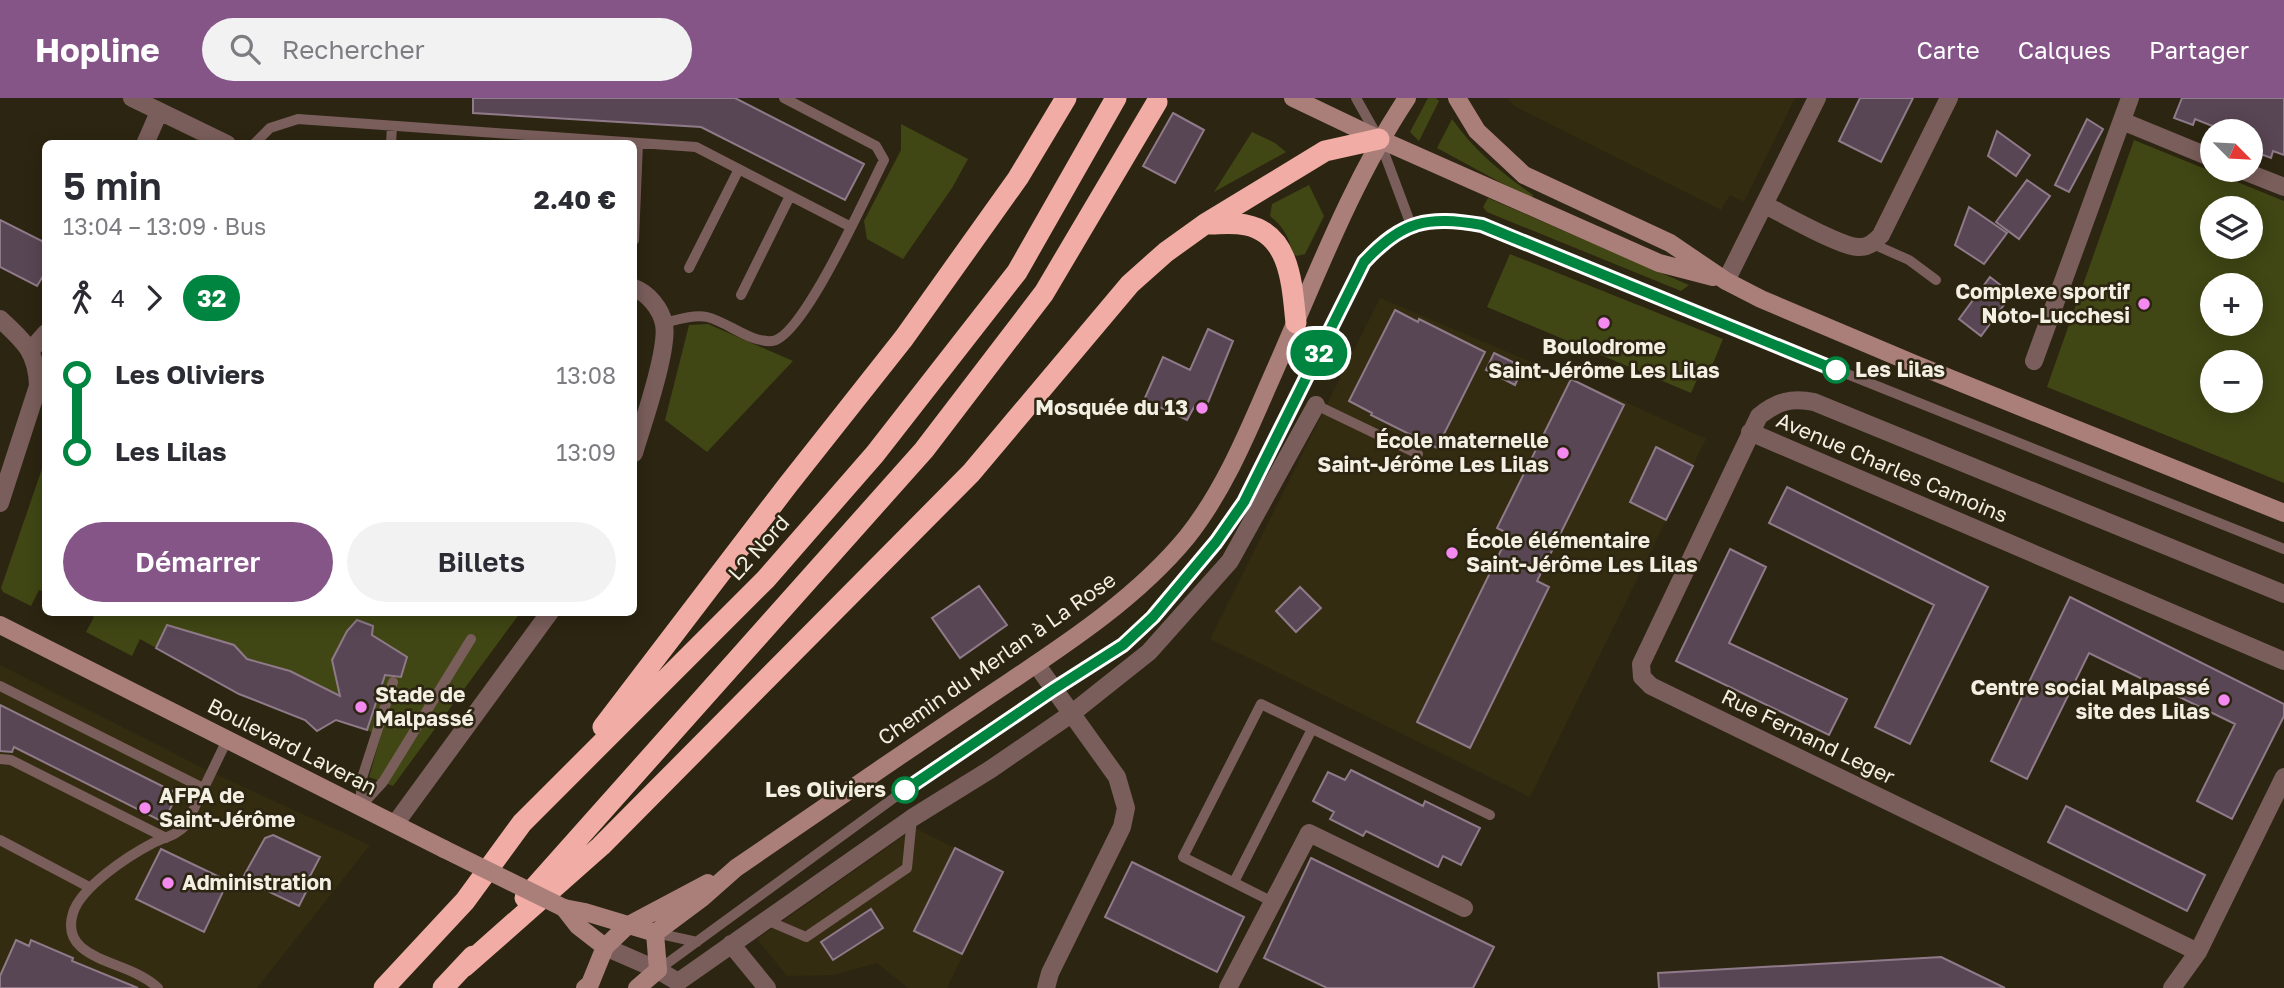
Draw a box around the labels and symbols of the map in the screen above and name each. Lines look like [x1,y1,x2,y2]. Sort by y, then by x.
north arrow [2200,119,2263,182]
place label: Complexe sportif Noto-Lucchesi [1955,278,2130,328]
marker: Complexe sportif Noto-Lucchesi [2136,296,2152,312]
marker: Boulodrome Saint-Jérôme Les Lilas [1596,315,1612,331]
line badge: 32 [1288,330,1350,376]
place label: Boulodrome Saint-Jérôme Les Lilas [1488,333,1720,383]
place label: Les Lilas [1855,356,1945,382]
marker: Les Lilas [1823,357,1849,383]
place label: Mosquée du 13 [1035,394,1188,420]
marker: Mosquée du 13 [1194,400,1210,416]
street label: Avenue Charles Camoins [1773,407,2012,528]
place label: École maternelle Saint-Jérôme Les Lilas [1317,427,1549,477]
marker: École maternelle Saint-Jérôme Les Lilas [1555,445,1571,461]
street label: L2 Nord [722,509,794,585]
place label: École élémentaire Saint-Jérôme Les Lilas [1466,527,1698,577]
marker: École élémentaire Saint-Jérôme Les Lilas [1444,545,1460,561]
street label: Chemin du Merlan à La Rose [873,566,1120,750]
place label: Centre social Malpassé site des Lilas [1971,674,2210,724]
place label: Stade de Malpassé [375,681,474,731]
street label: Rue Fernand Leger [1717,683,1899,789]
street label: Boulevard Laveran [203,692,382,800]
marker: Centre social Malpassé site des Lilas [2216,692,2232,708]
marker: Stade de Malpassé [353,699,369,715]
place label: Les Oliviers [765,776,886,802]
marker: Les Oliviers [892,777,918,803]
place label: AFPA de Saint-Jérôme [159,782,295,832]
marker: AFPA de Saint-Jérôme [137,800,153,816]
place label: Administration [182,869,332,895]
marker: Administration [160,875,176,891]

